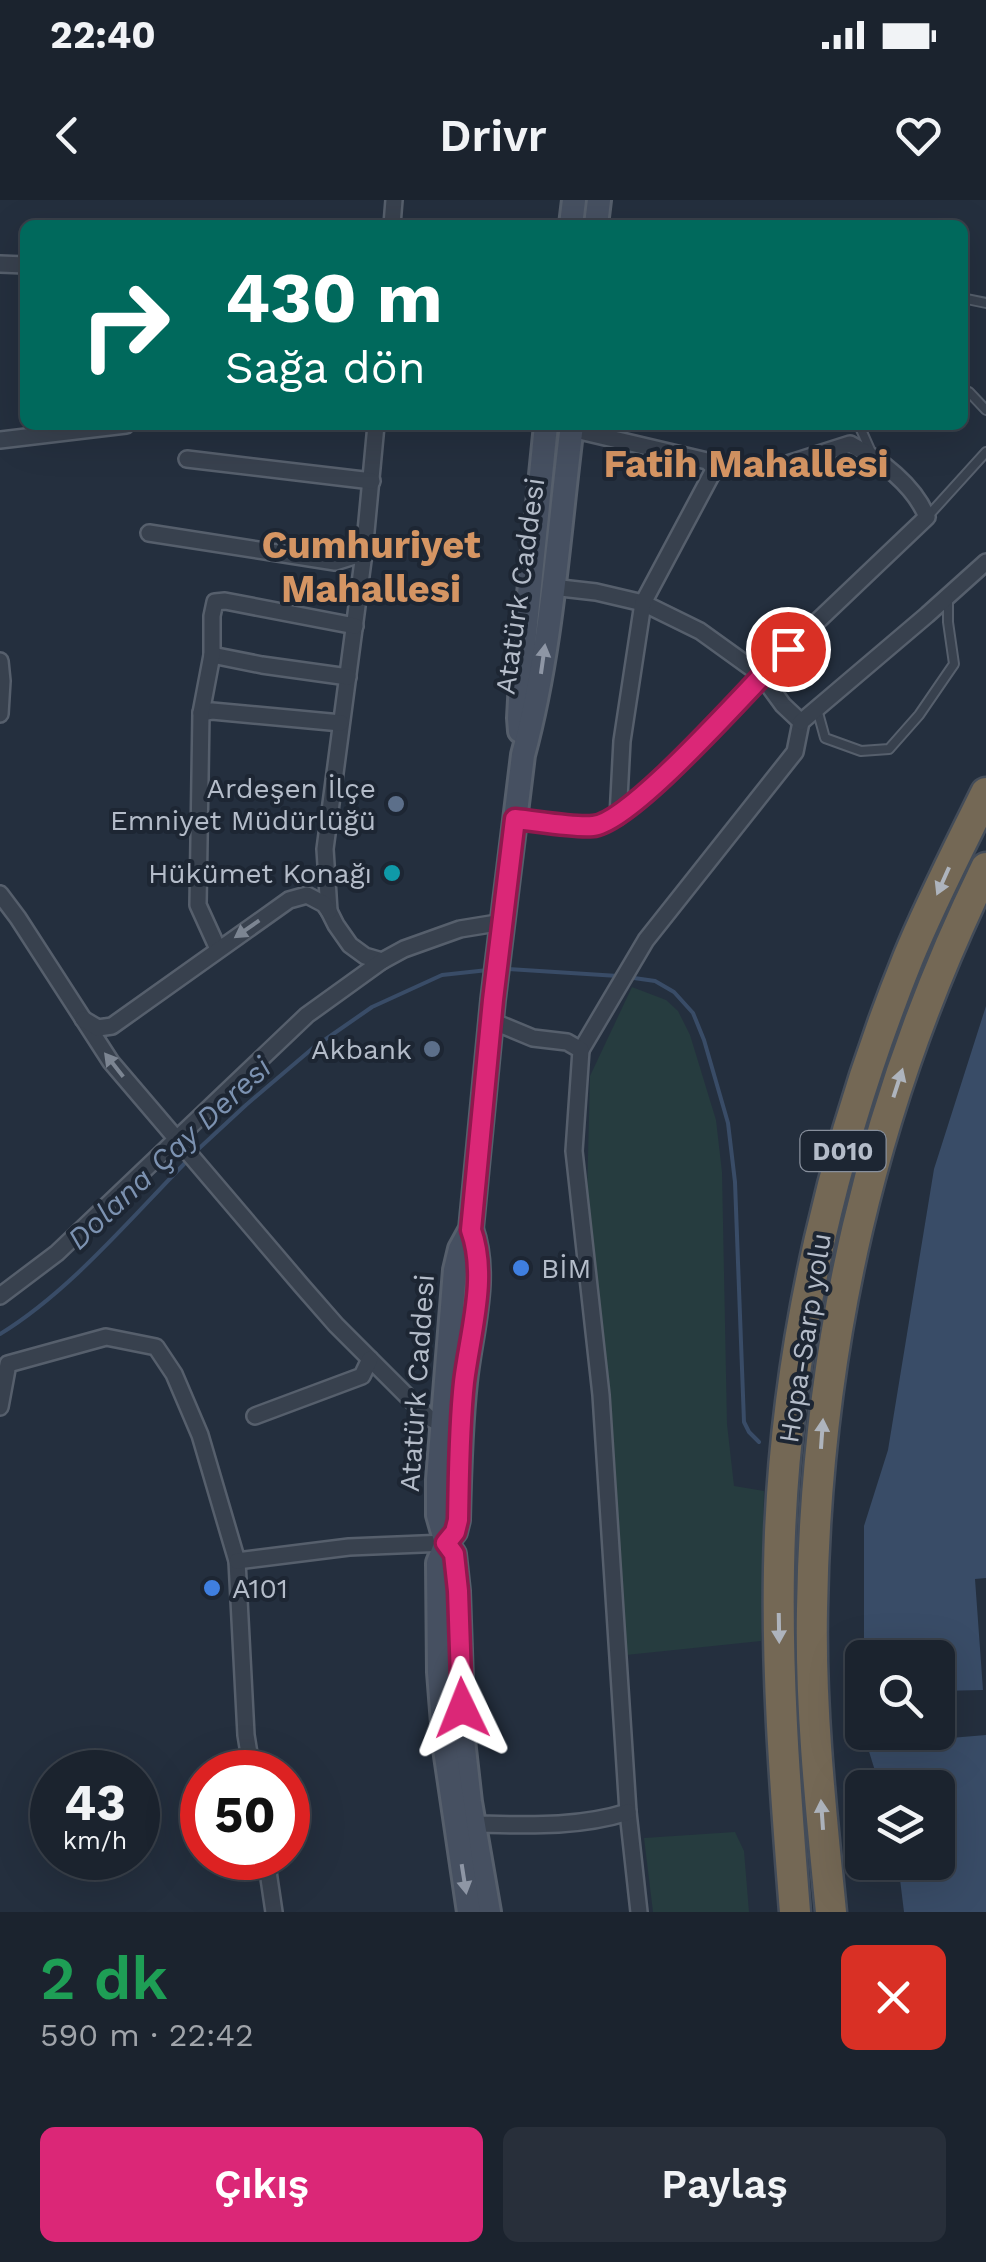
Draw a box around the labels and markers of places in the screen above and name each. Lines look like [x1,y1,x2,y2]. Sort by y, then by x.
pin [746,607,831,692]
place label: Ardeşen İlçe Emniyet Müdürlüğü [110,772,376,837]
marker: Ardeşen İlçe Emniyet Müdürlüğü [385,793,407,815]
place label: Hükümet Konağı [148,857,372,890]
marker: Hükümet Konağı [381,862,403,884]
place label: Akbank [311,1033,412,1066]
marker: Akbank [421,1038,443,1060]
place label: BİM [541,1252,591,1285]
marker: BİM [510,1257,532,1279]
place label: A101 [232,1572,288,1605]
marker: A101 [201,1577,223,1599]

